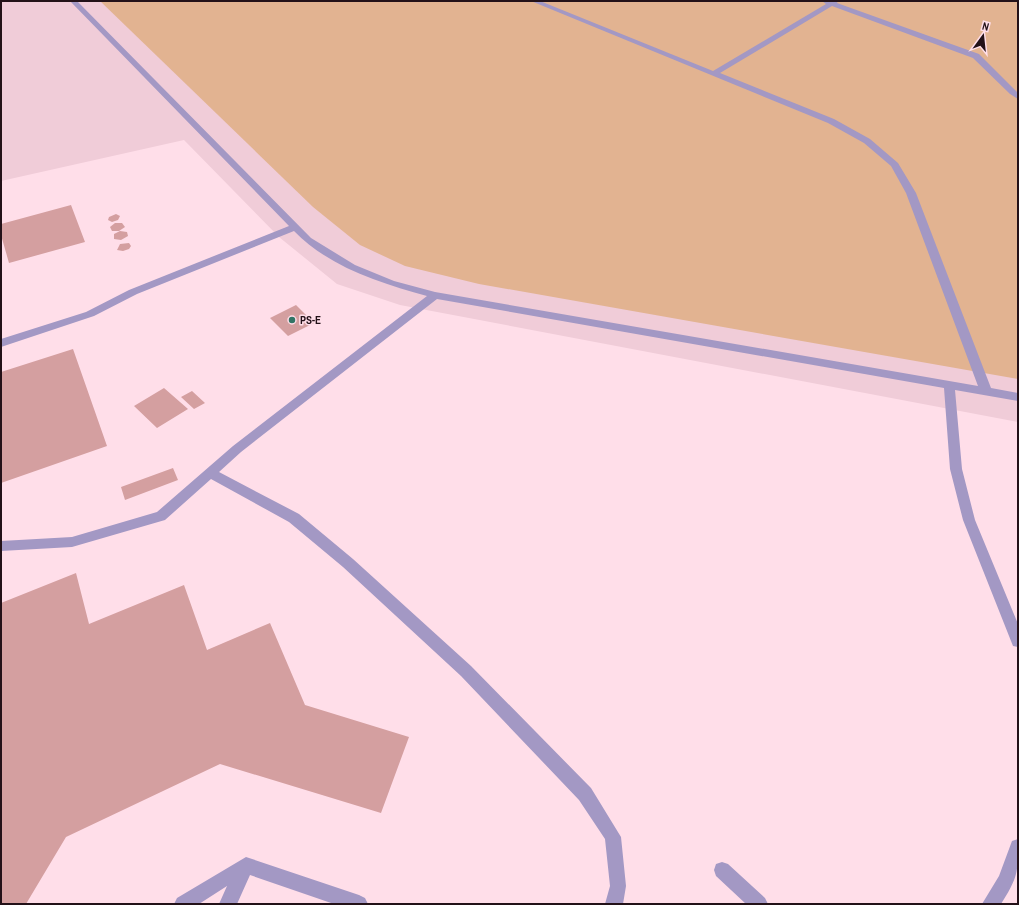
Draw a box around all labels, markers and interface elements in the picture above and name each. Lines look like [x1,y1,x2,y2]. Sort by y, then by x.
north arrow [963,16,1003,56]
text: N [981,19,991,34]
place label: PS-E [300,313,321,327]
marker: PS-E [287,315,297,325]

